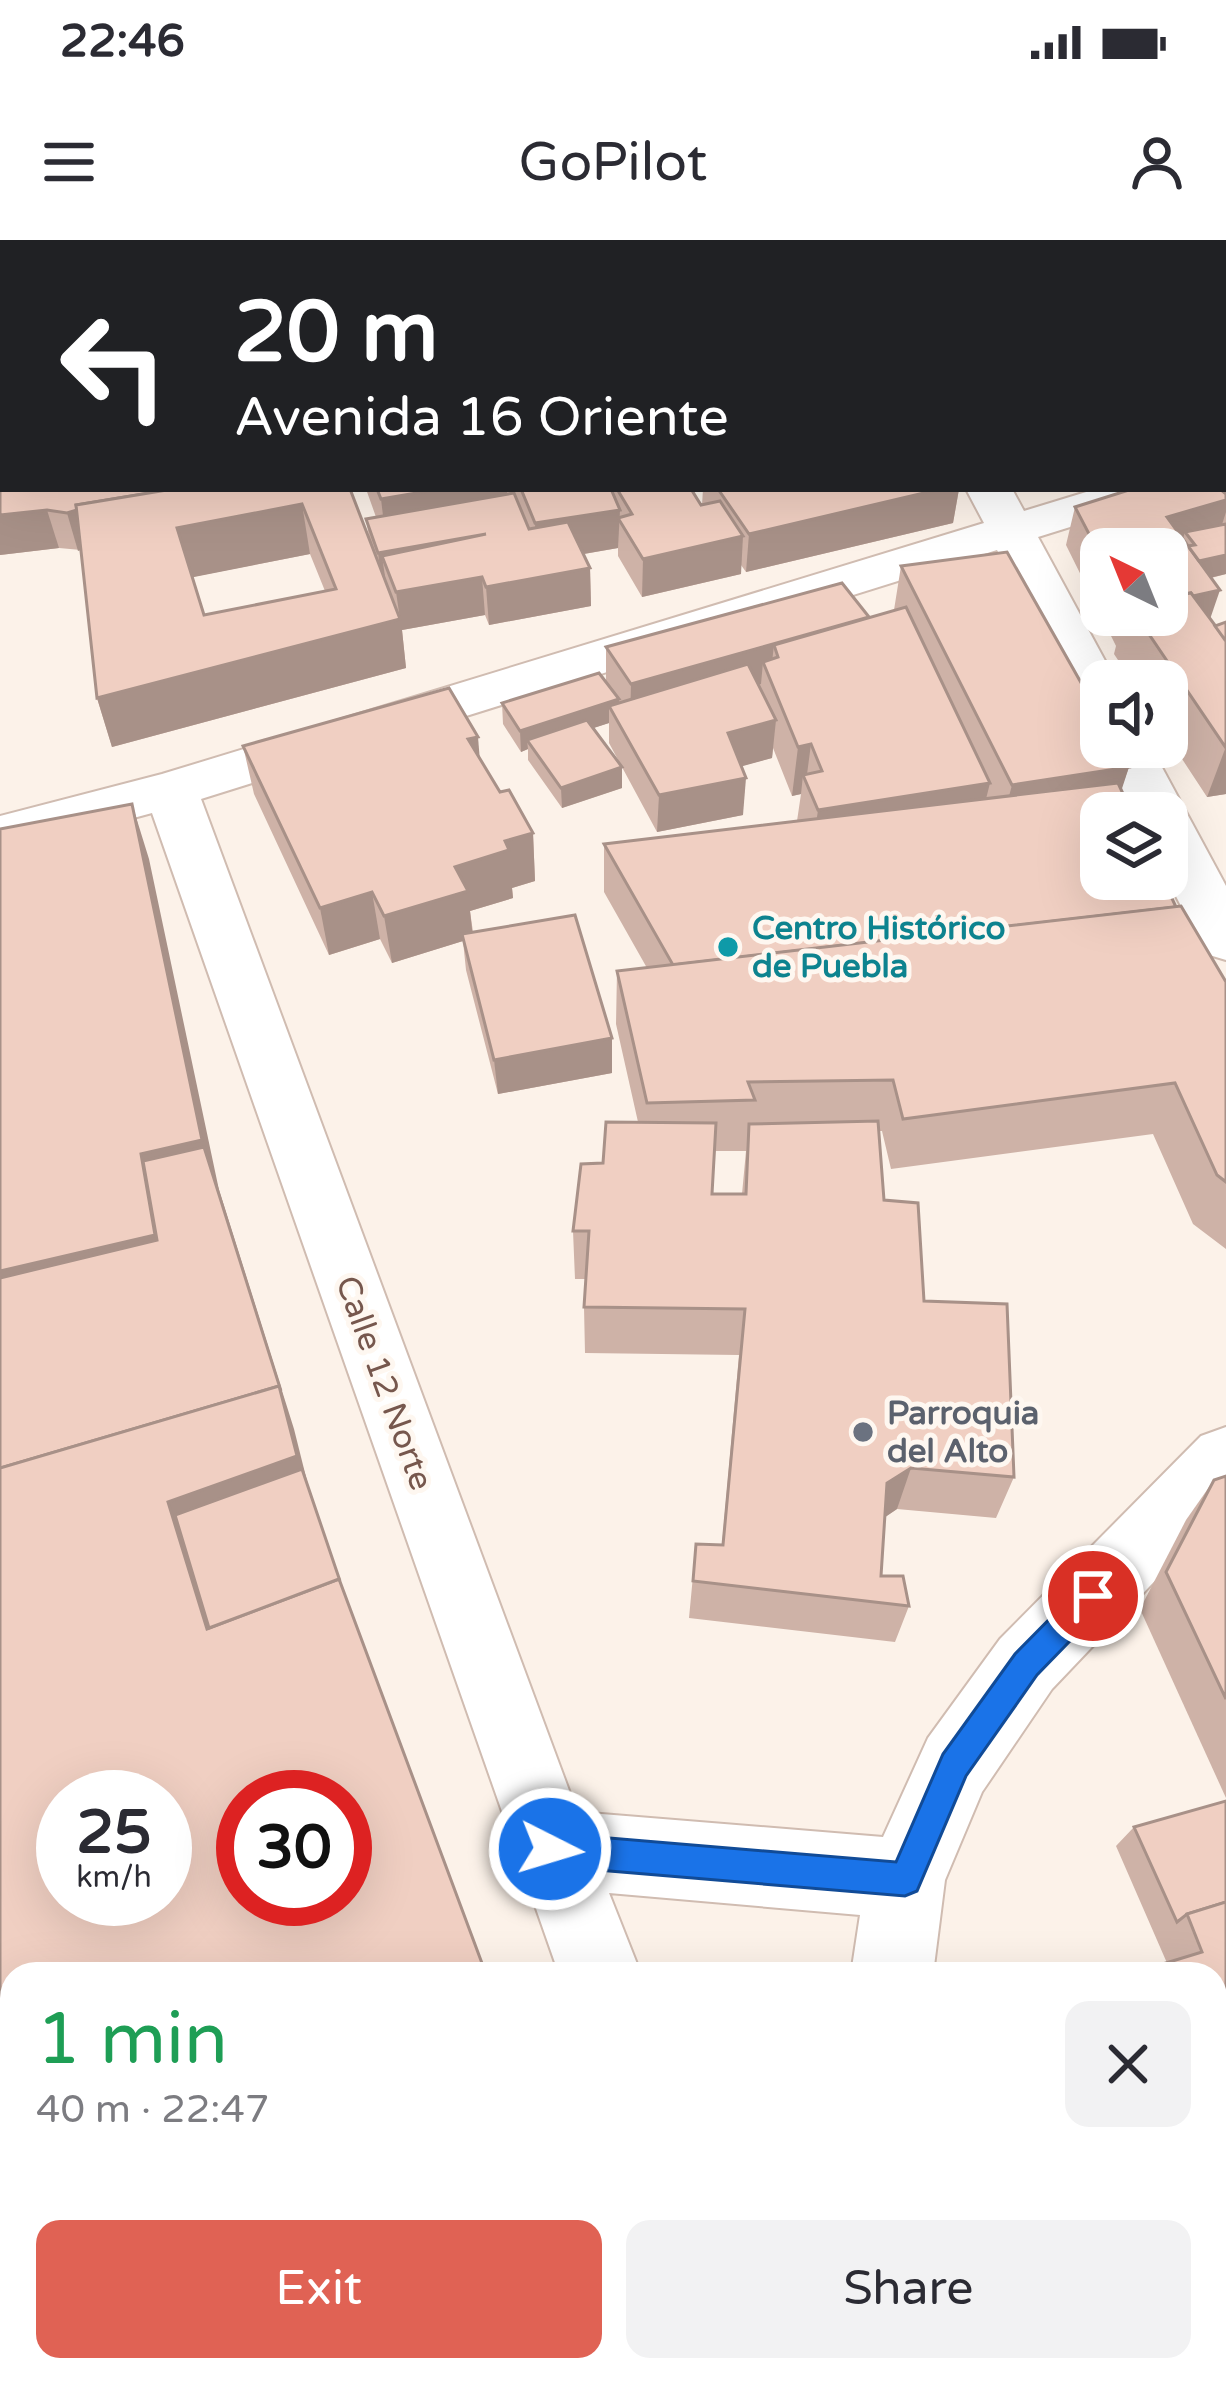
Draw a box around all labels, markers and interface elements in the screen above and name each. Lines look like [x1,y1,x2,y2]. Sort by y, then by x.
text: 22:46 [60,15,185,69]
icon: menu [36,129,102,195]
icon: person [1124,129,1190,195]
text: GoPilot [519,130,707,195]
text: 20 m [234,283,438,384]
icon: left [36,288,192,444]
text: Avenida 16 Oriente [234,385,729,450]
north arrow [1080,528,1188,636]
map controls [1080,528,1188,900]
button: sound [1080,660,1188,768]
button: layers [1080,792,1188,900]
place label: Centro Histórico de Puebla [752,909,1006,986]
marker: Centro Histórico de Puebla [715,934,741,960]
street label: Calle 12 Norte [327,1271,441,1495]
place label: Parroquia del Alto [887,1394,1039,1471]
marker: Parroquia del Alto [850,1419,876,1445]
pin [1042,1545,1144,1647]
icon: arrive [1060,1563,1126,1629]
speed limit sign: 30 [216,1770,372,1926]
position arrow [487,1786,613,1912]
text: 25 [76,1797,152,1869]
text: km/h [76,1859,152,1896]
text: 1 min [36,1997,228,2084]
button: close [1065,2001,1191,2127]
text: 40 m · 22:47 [36,2086,269,2133]
button: Exit [36,2220,602,2358]
button: Share [626,2220,1191,2358]

